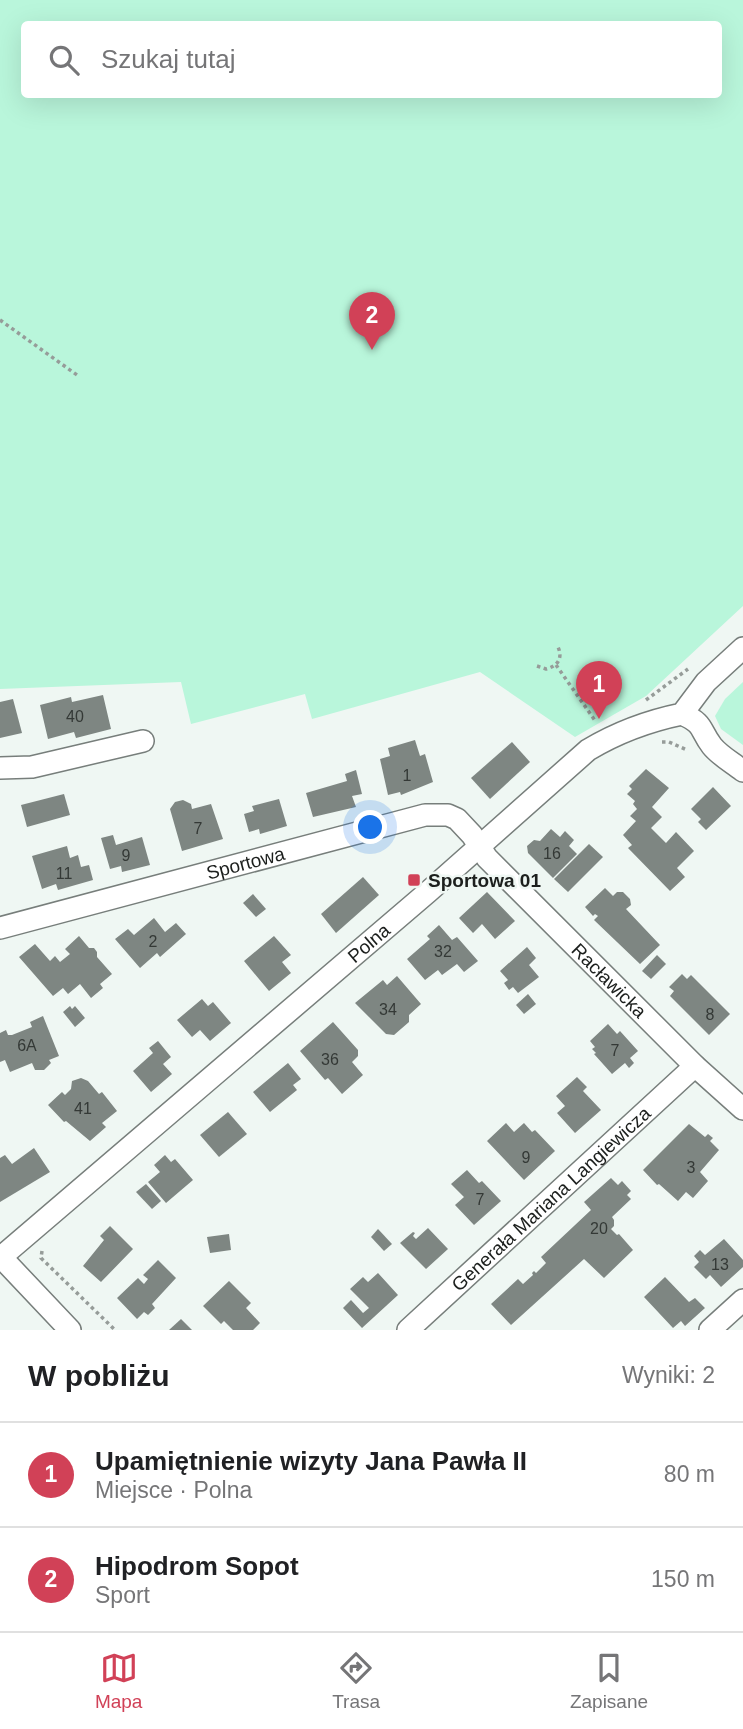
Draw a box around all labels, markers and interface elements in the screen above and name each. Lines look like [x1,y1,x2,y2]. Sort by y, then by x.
search box [21,21,722,98]
icon: search [45,41,83,79]
text: Szukaj tutaj [101,44,235,74]
pin: 2 [349,292,395,350]
pin: 1 [576,661,622,719]
house number: 40 [66,708,84,725]
house number: 1 [403,767,412,784]
your location [353,810,387,844]
house number: 7 [194,820,203,837]
street label: Sportowa [204,842,287,883]
house number: 16 [543,845,561,862]
house number: 9 [122,847,131,864]
house number: 11 [56,865,72,882]
place label: Sportowa 01 [428,870,541,891]
marker: Sportowa 01 [406,872,422,888]
street label: Polna [343,919,394,967]
house number: 2 [149,933,158,950]
street label: Racławicka [568,939,651,1022]
house number: 32 [434,943,452,960]
house number: 34 [379,1001,397,1018]
house number: 8 [706,1006,715,1023]
house number: 6A [17,1037,37,1054]
house number: 7 [611,1042,620,1059]
house number: 36 [321,1051,339,1068]
house number: 41 [74,1100,92,1117]
street label: Generała Mariana Langiewicza [447,1102,655,1295]
house number: 9 [522,1149,531,1166]
house number: 3 [687,1159,696,1176]
house number: 7 [476,1191,485,1208]
house number: 20 [590,1220,608,1237]
house number: 13 [711,1256,729,1273]
text: W pobliżu [28,1359,170,1392]
text: Wyniki: 2 [622,1362,715,1388]
text: Upamiętnienie wizyty Jana Pawła II [95,1446,527,1476]
text: 1 [45,1461,57,1487]
text: 80 m [664,1461,715,1487]
text: Miejsce · Polna [95,1477,252,1503]
text: Hipodrom Sopot [95,1551,299,1581]
text: 2 [45,1566,57,1592]
text: 150 m [651,1566,715,1592]
text: Sport [95,1582,150,1608]
tab: Mapa [95,1649,142,1713]
tab: Trasa [332,1649,380,1713]
tab: Zapisane [570,1649,648,1713]

